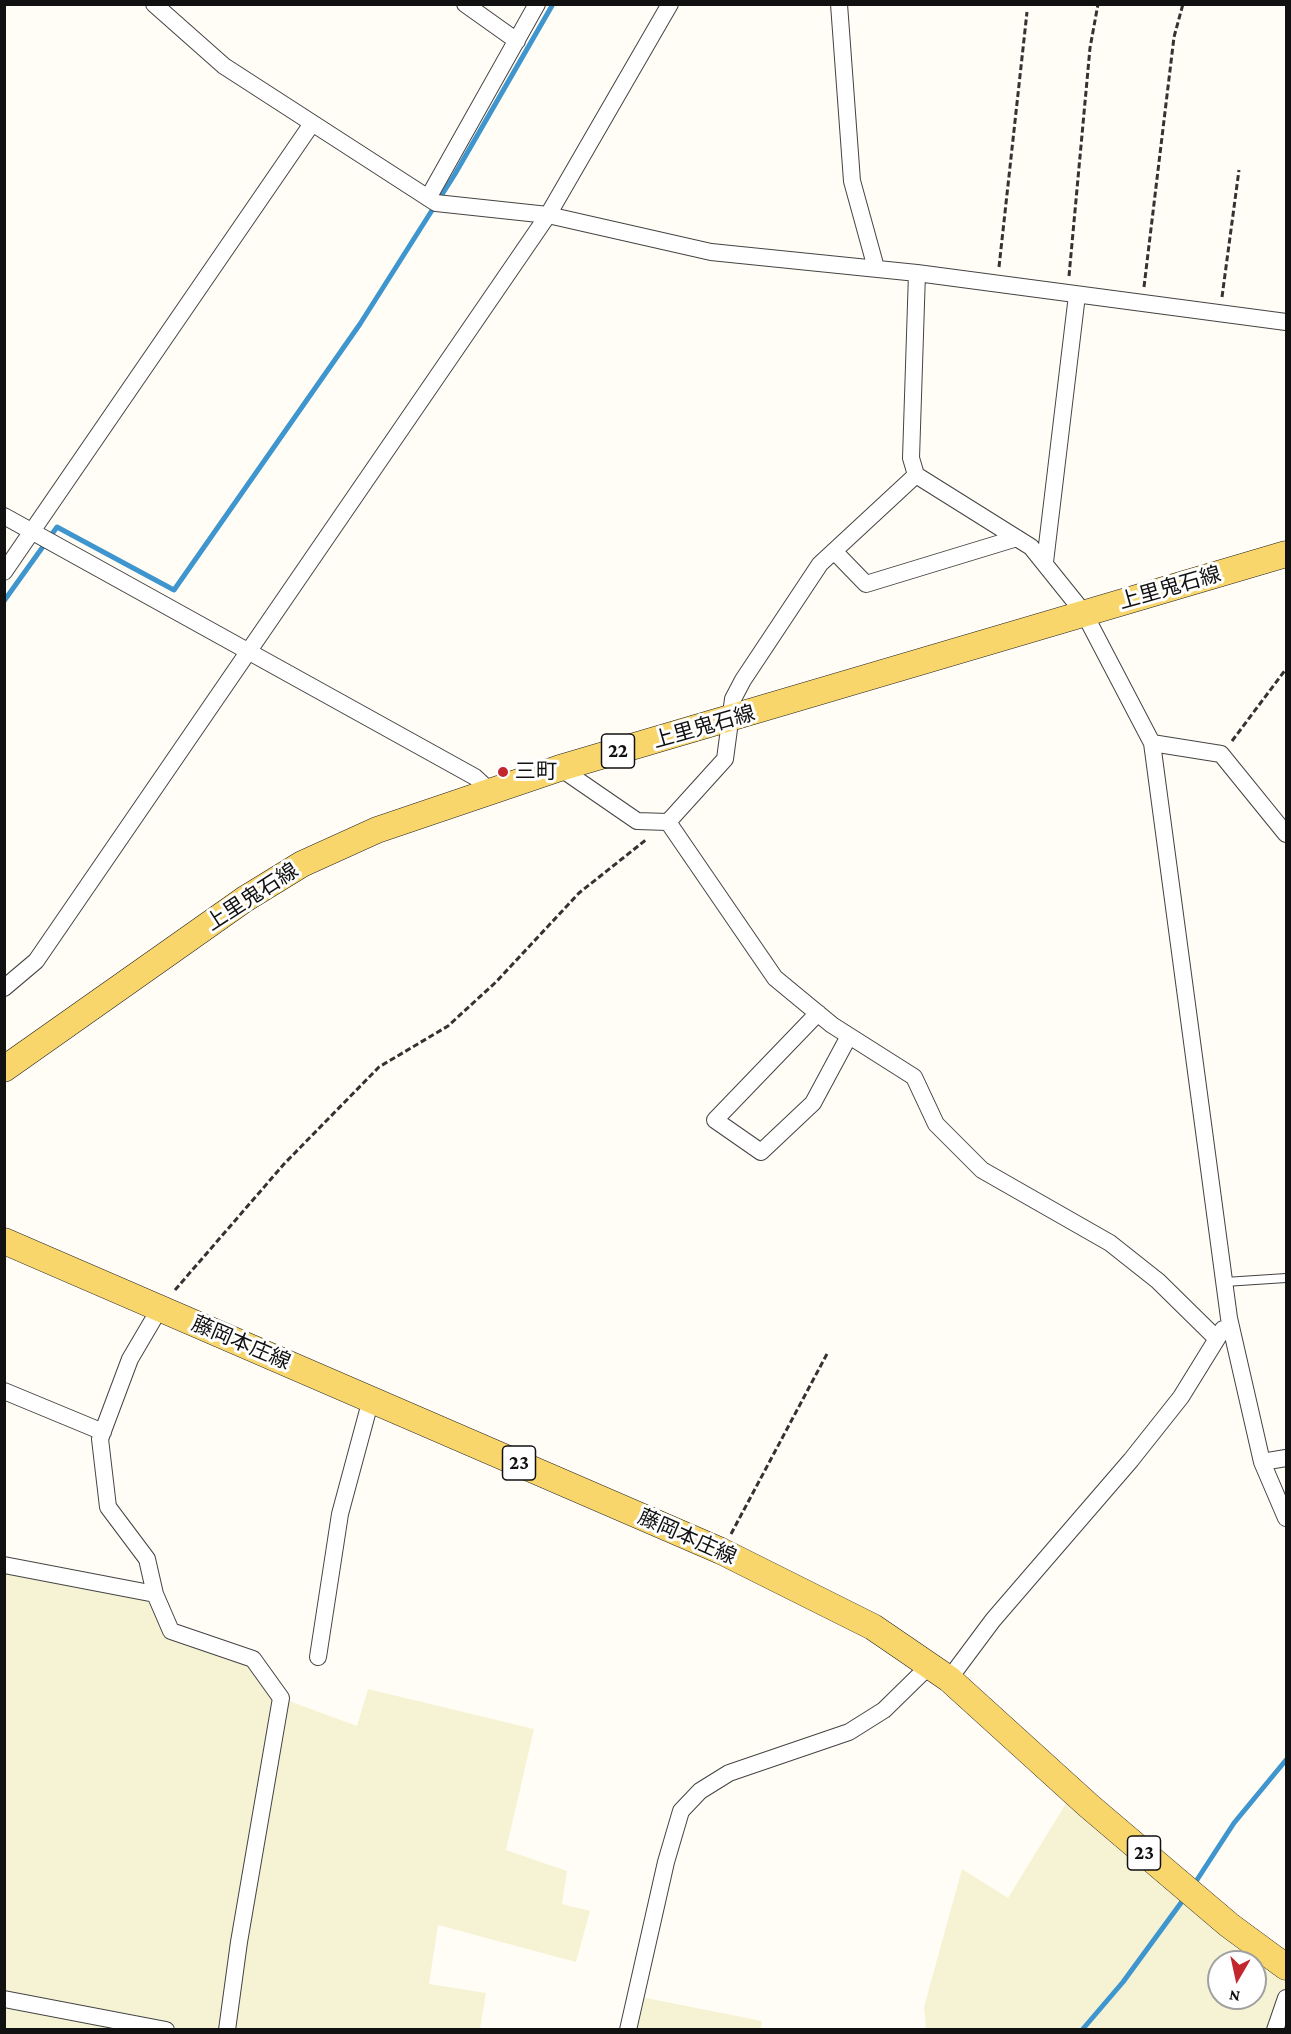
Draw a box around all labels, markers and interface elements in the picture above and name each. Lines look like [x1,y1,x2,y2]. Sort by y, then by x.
street label: 上里鬼石線 [1116,561,1224,615]
street label: 上里鬼石線 [650,700,758,754]
road number: 22 [602,734,634,768]
place label: 三町 [515,759,557,785]
marker: 三町 [496,765,510,779]
street label: 上里鬼石線 [201,858,303,936]
street label: 藤岡本庄線 [188,1311,294,1375]
road number: 23 [502,1446,536,1480]
street label: 藤岡本庄線 [634,1504,740,1570]
road number: 23 [1128,1836,1160,1870]
north arrow [1207,1950,1267,2010]
text: N [1228,1987,1241,2006]

